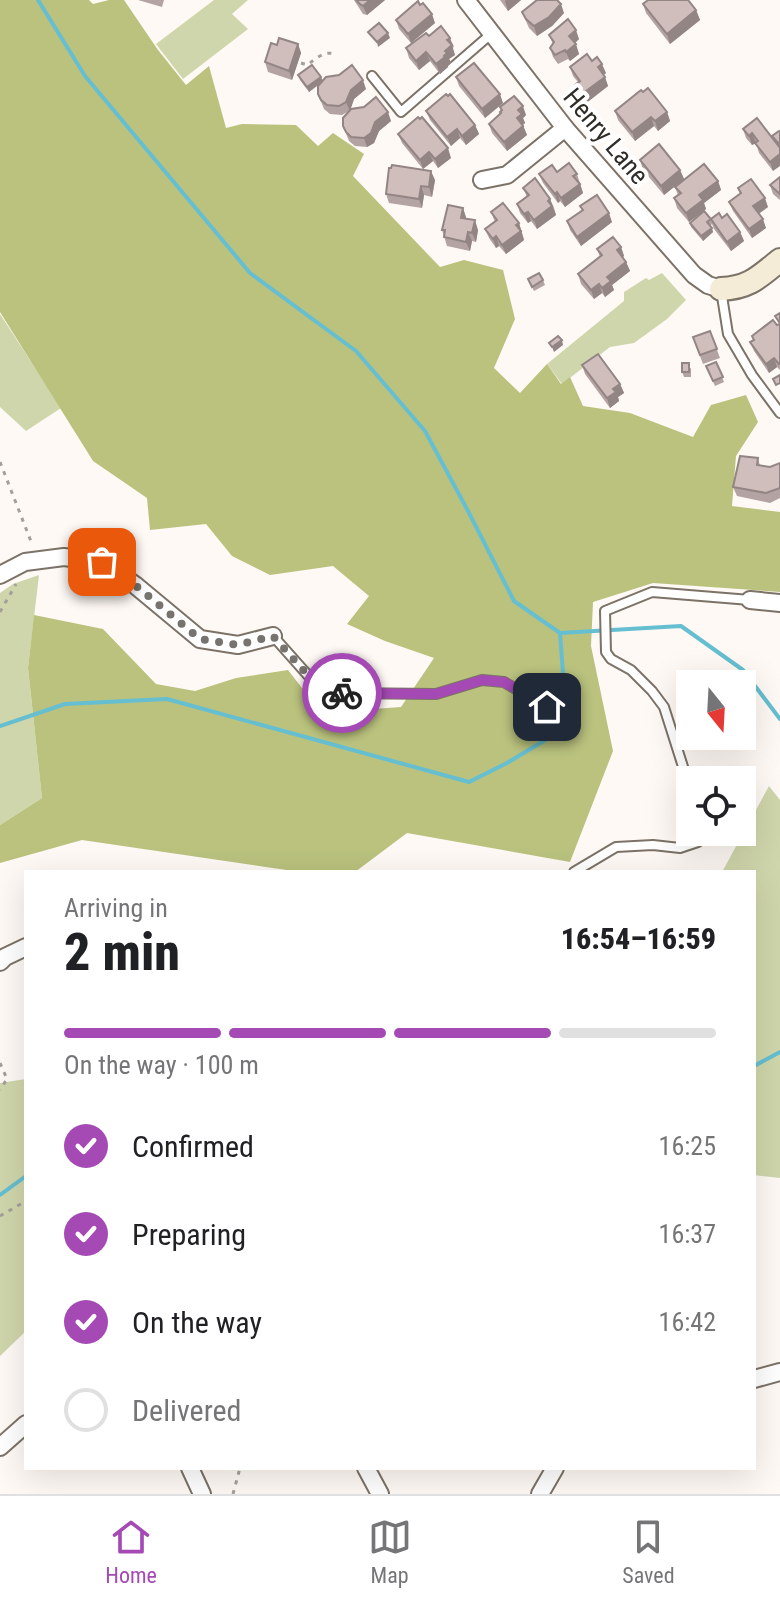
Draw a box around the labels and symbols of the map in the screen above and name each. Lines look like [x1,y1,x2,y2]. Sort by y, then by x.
street label: Henry Lane [557,82,655,190]
pin [68,528,136,596]
courier [302,653,382,733]
north arrow [676,670,756,750]
pin [513,673,581,741]

